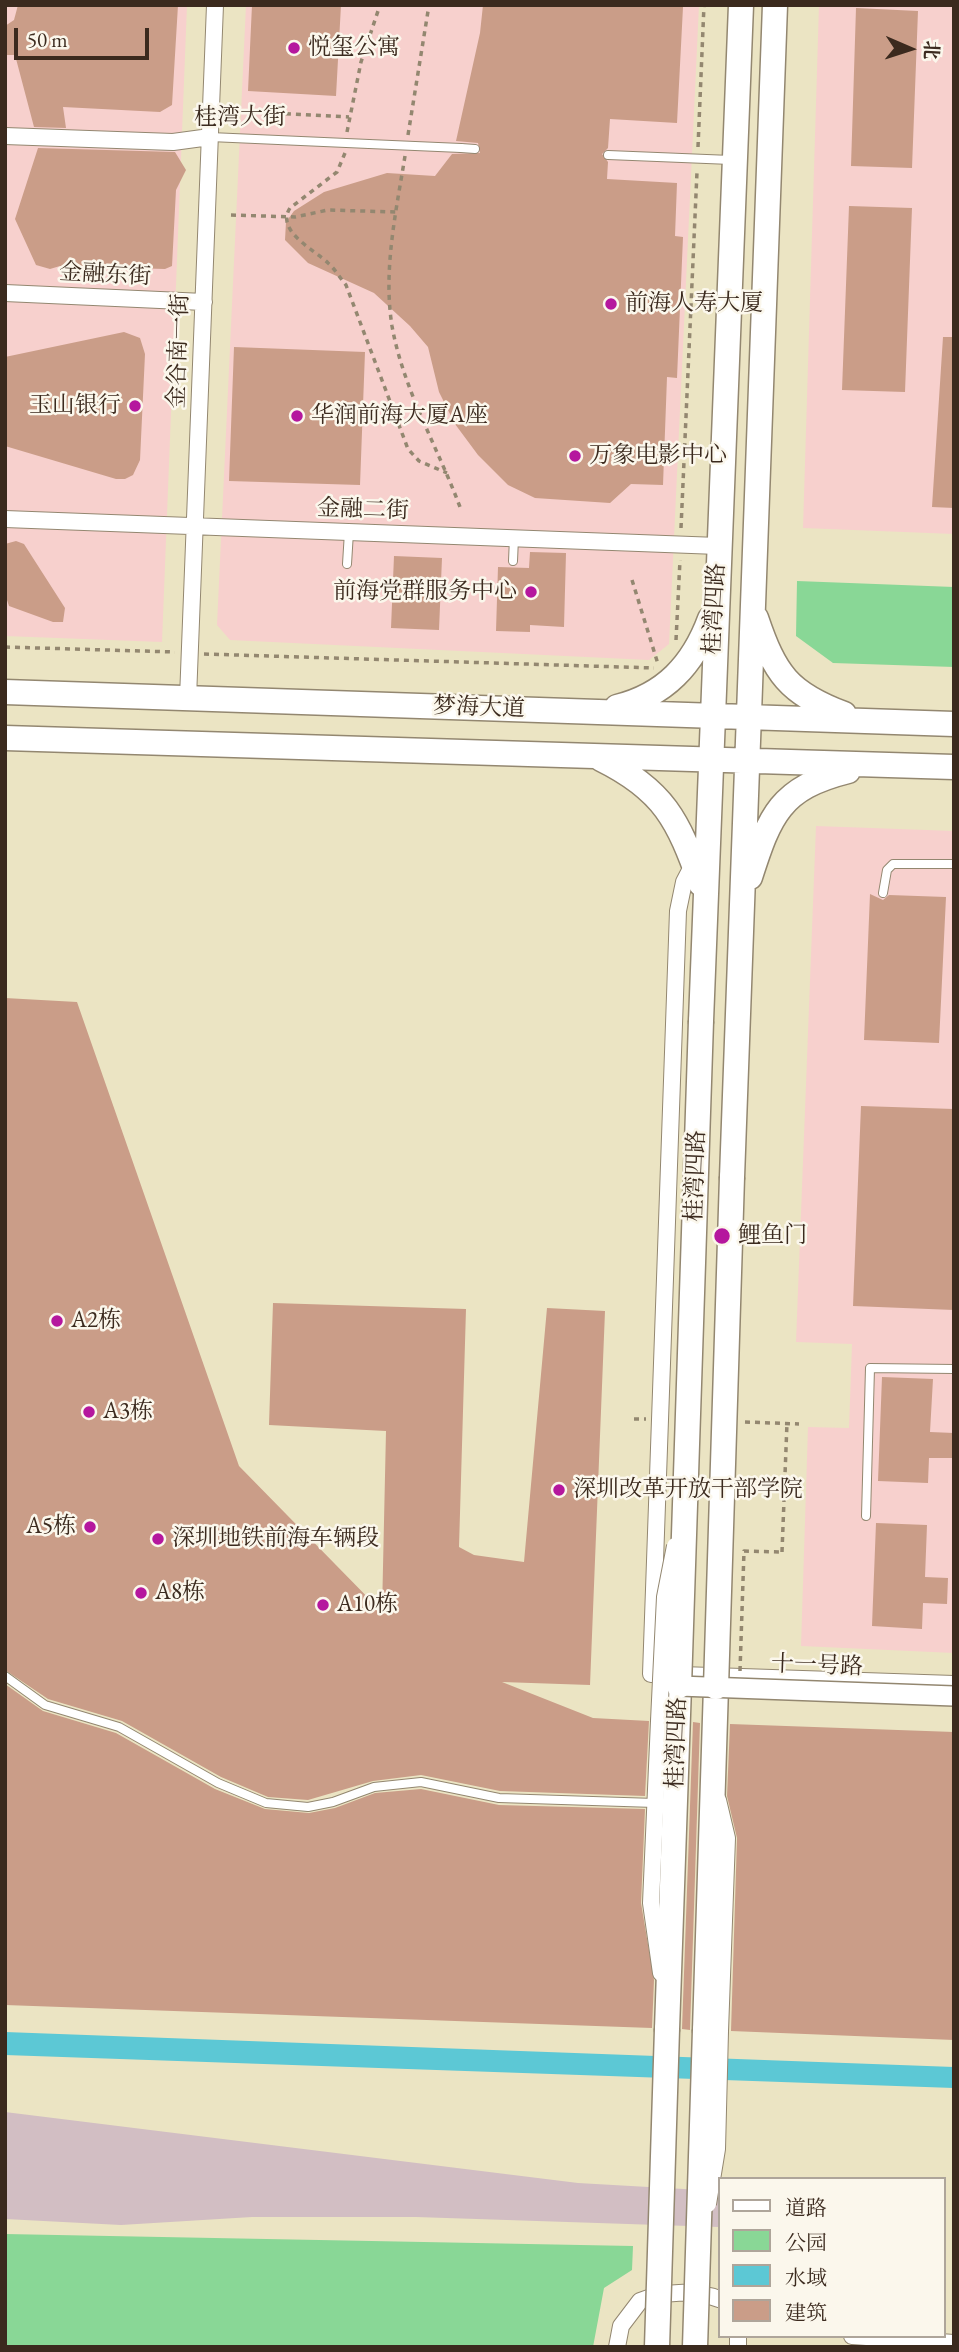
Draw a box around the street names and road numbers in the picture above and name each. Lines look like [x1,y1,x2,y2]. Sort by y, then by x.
street label: 桂湾大街 [194,104,286,132]
street label: 金融东街 [58,259,152,291]
street label: 金谷南一街 [163,293,195,409]
street label: 金融二街 [317,495,409,525]
street label: 桂湾四路 [699,562,731,656]
street label: 梦海大道 [433,693,525,723]
street label: 桂湾四路 [681,1130,711,1222]
street label: 十一号路 [771,1651,863,1681]
street label: 桂湾四路 [662,1697,692,1789]

